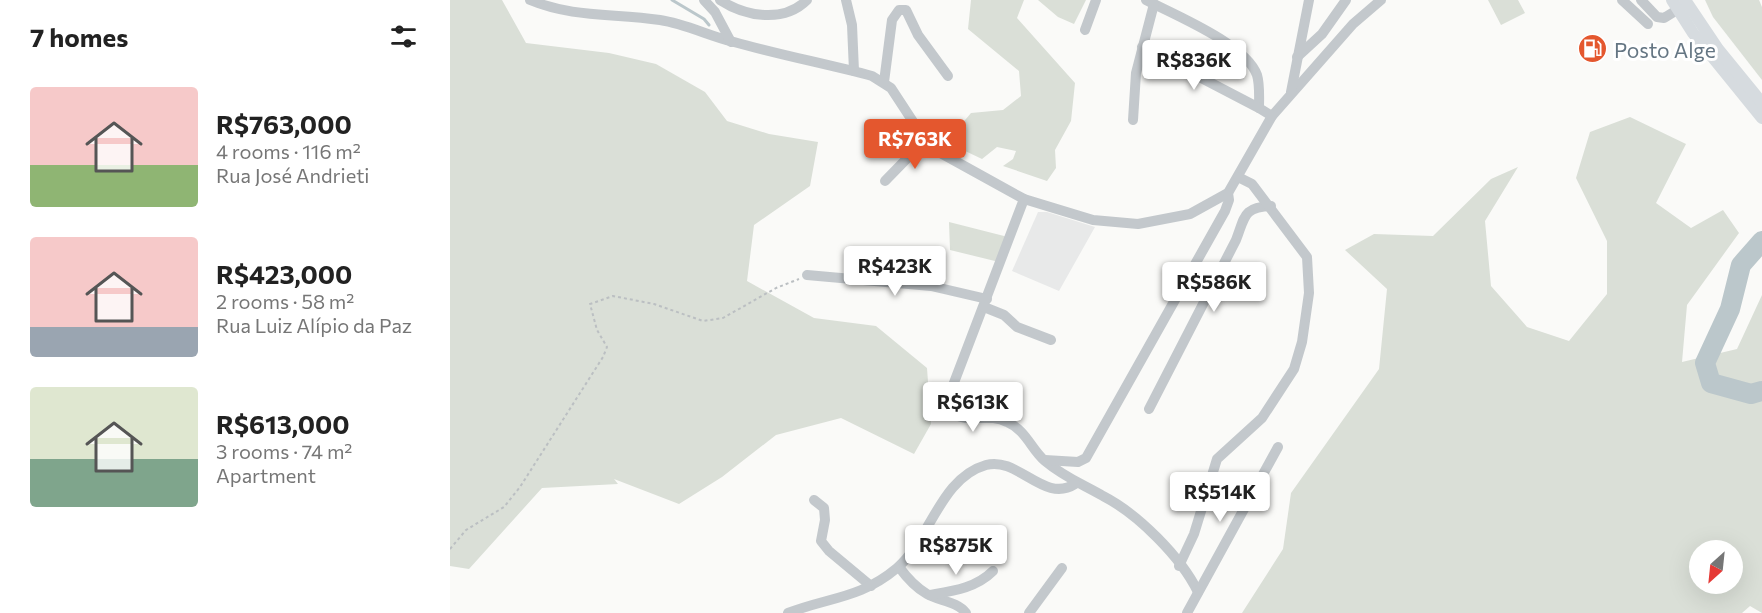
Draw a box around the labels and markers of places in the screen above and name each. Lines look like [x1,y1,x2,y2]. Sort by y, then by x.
fuel station icon: Posto Alge [1577,33,1609,65]
place label: Posto Alge [1614,37,1716,62]
pin: R$836K [1145,40,1243,91]
pin: R$763K [866,119,964,170]
pin: R$423K [846,246,944,297]
pin: R$586K [1165,262,1263,313]
pin: R$613K [924,382,1022,433]
pin: R$514K [1171,472,1269,523]
pin: R$875K [907,525,1005,576]

